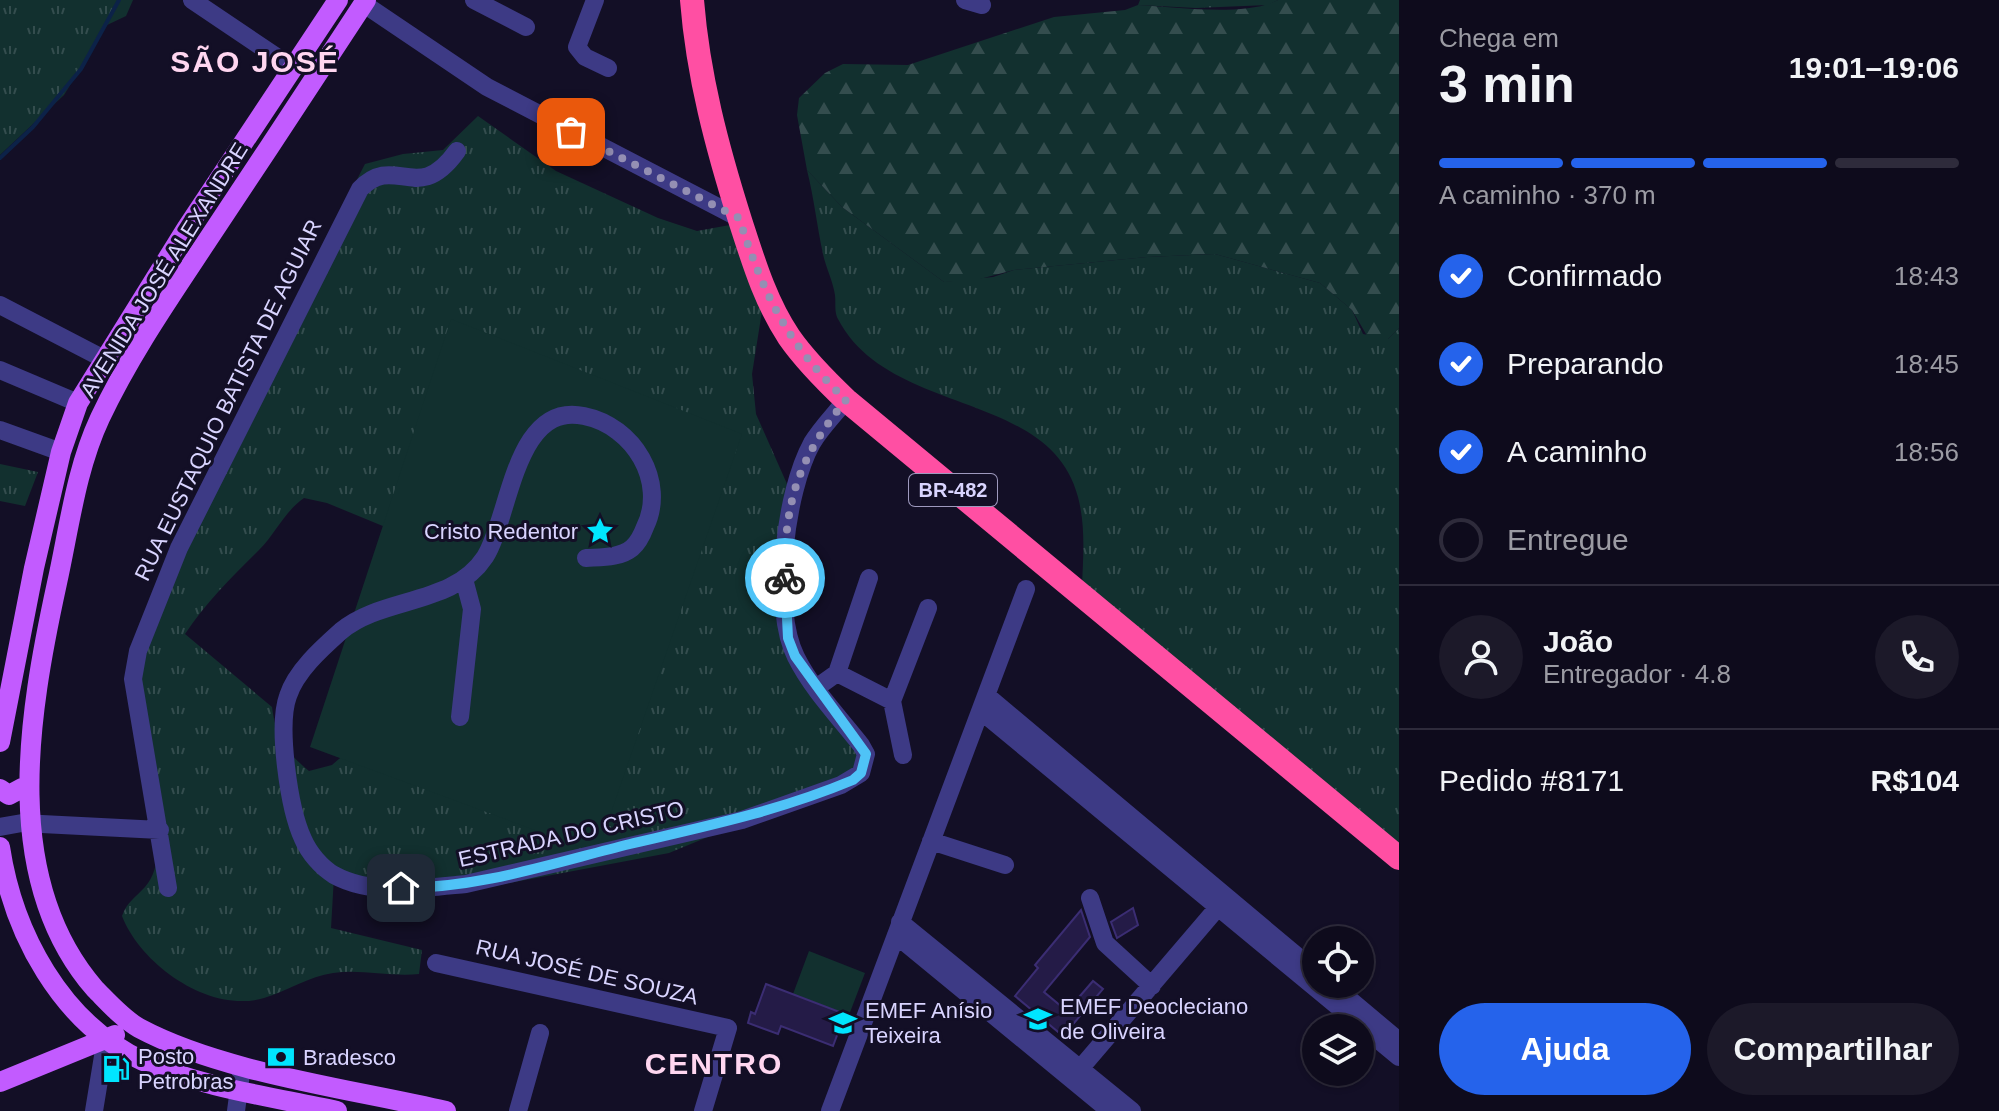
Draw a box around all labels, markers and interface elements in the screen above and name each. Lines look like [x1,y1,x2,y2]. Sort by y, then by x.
text: Chega em [1439,23,1559,53]
district label: SÃO JOSÉ [170,45,340,78]
text: 19:01–19:06 [1789,51,1959,84]
text: 3 min [1439,55,1575,113]
pin [537,98,605,166]
icon: bag [549,110,593,154]
street label: AVENIDA JOSÉ ALEXANDRE [75,138,253,402]
text: A caminho · 370 m [1439,180,1656,210]
street label: RUA EUSTAQUIO BATISTA DE AGUIAR [129,215,327,585]
icon: check [1439,254,1483,298]
text: Confirmado [1507,259,1662,292]
text: 18:43 [1894,261,1959,291]
icon: check [1439,342,1483,386]
text: Preparando [1507,347,1664,380]
text: 18:45 [1894,349,1959,379]
icon: check [1439,430,1483,474]
text: A caminho [1507,435,1647,468]
text: 18:56 [1894,437,1959,467]
road number: BR-482 [909,474,997,506]
place icon: Cristo Redentor [585,516,615,546]
place label: Cristo Redentor [424,519,578,544]
text: Entregue [1507,523,1629,556]
courier [745,538,825,618]
icon: bike [763,556,807,600]
button: person [1439,615,1523,699]
button: phone [1875,615,1959,699]
text: João [1543,625,1613,658]
text: Entregador · 4.8 [1543,659,1731,689]
text: Pedido #8171 [1439,764,1624,797]
text: R$104 [1871,764,1959,797]
street label: ESTRADA DO CRISTO [456,796,686,872]
pin [367,854,435,922]
icon: home [379,866,423,910]
map controls [1302,926,1374,1086]
button: locate [1302,926,1374,998]
street label: RUA JOSÉ DE SOUZA [473,934,701,1010]
place label: EMEF Deocleciano de Oliveira [1060,994,1248,1044]
place label: EMEF Anísio Teixeira [865,998,992,1048]
button: Ajuda [1439,1003,1691,1095]
button: Compartilhar [1707,1003,1959,1095]
school or university icon: EMEF Deocleciano de Oliveira [1023,1004,1053,1034]
school or university icon: EMEF Anísio Teixeira [828,1008,858,1038]
button: layers [1302,1014,1374,1086]
bank icon: Bradesco [266,1042,296,1072]
place label: Posto Petrobras [138,1044,233,1094]
place label: Bradesco [303,1045,396,1070]
district label: CENTRO [645,1047,783,1080]
fuel station icon: Posto Petrobras [101,1054,131,1084]

